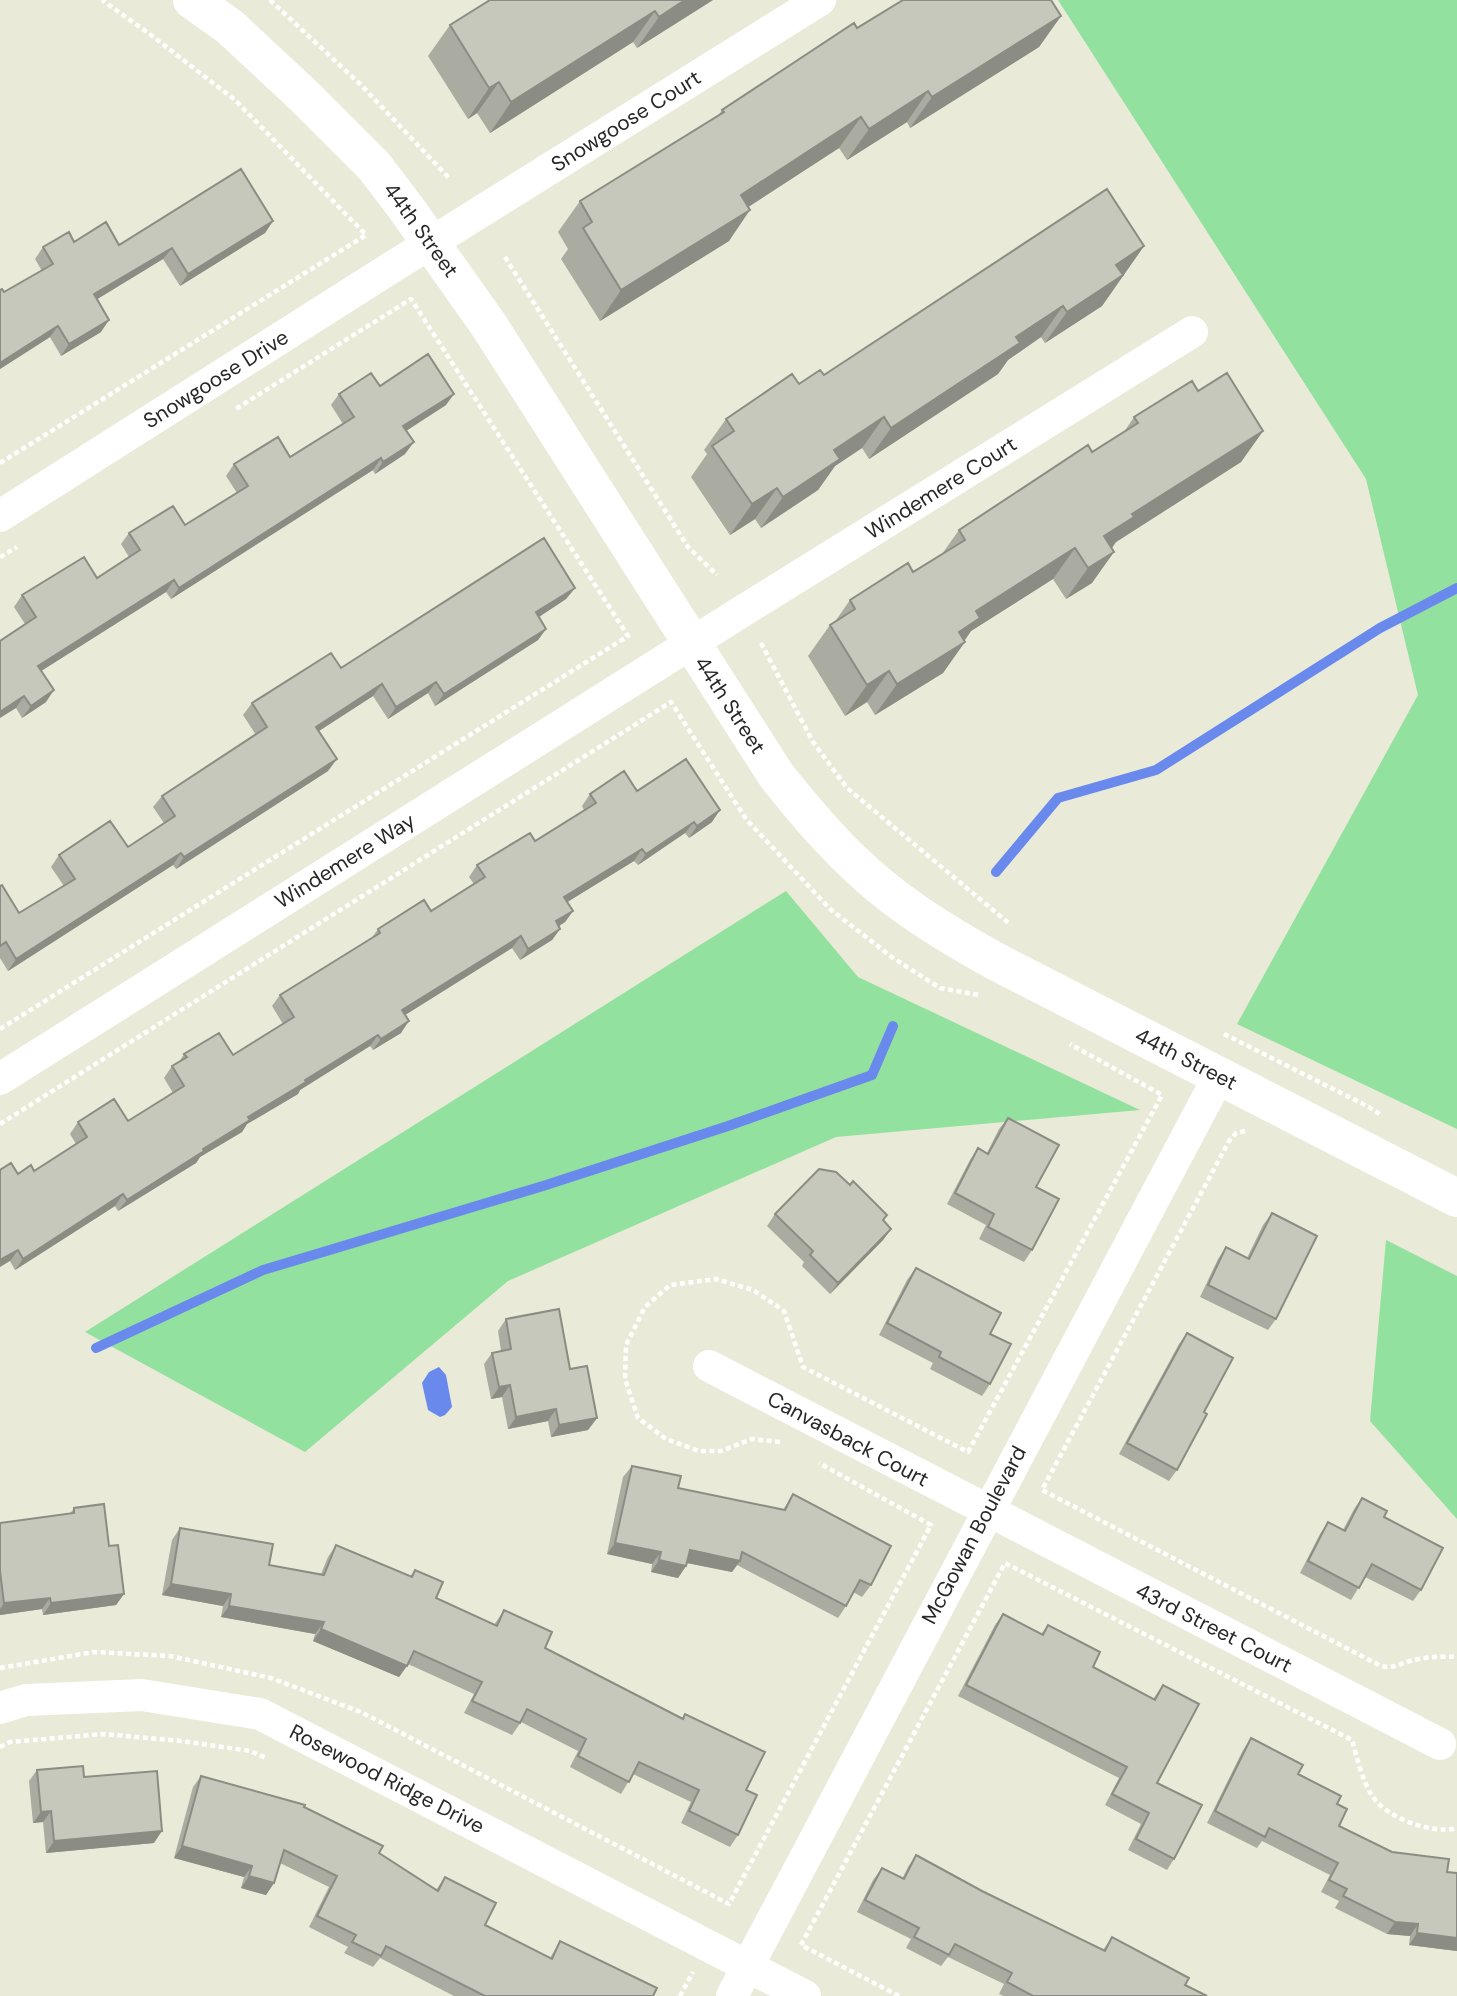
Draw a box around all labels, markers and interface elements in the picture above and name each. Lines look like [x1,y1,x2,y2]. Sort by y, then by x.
street label: Snowgoose Court [546,64,706,178]
street label: 44th Street [377,177,465,283]
street label: Snowgoose Drive [138,323,294,435]
street label: Windemere Court [860,430,1022,546]
street label: 44th Street [688,651,772,759]
street label: Windemere Way [270,807,421,915]
street label: 44th Street [1130,1021,1242,1097]
street label: Canvasback Court [762,1385,934,1493]
street label: McGowan Boulevard [915,1441,1033,1629]
street label: 43rd Street Court [1131,1576,1297,1680]
street label: Rosewood Ridge Drive [285,1718,489,1840]

